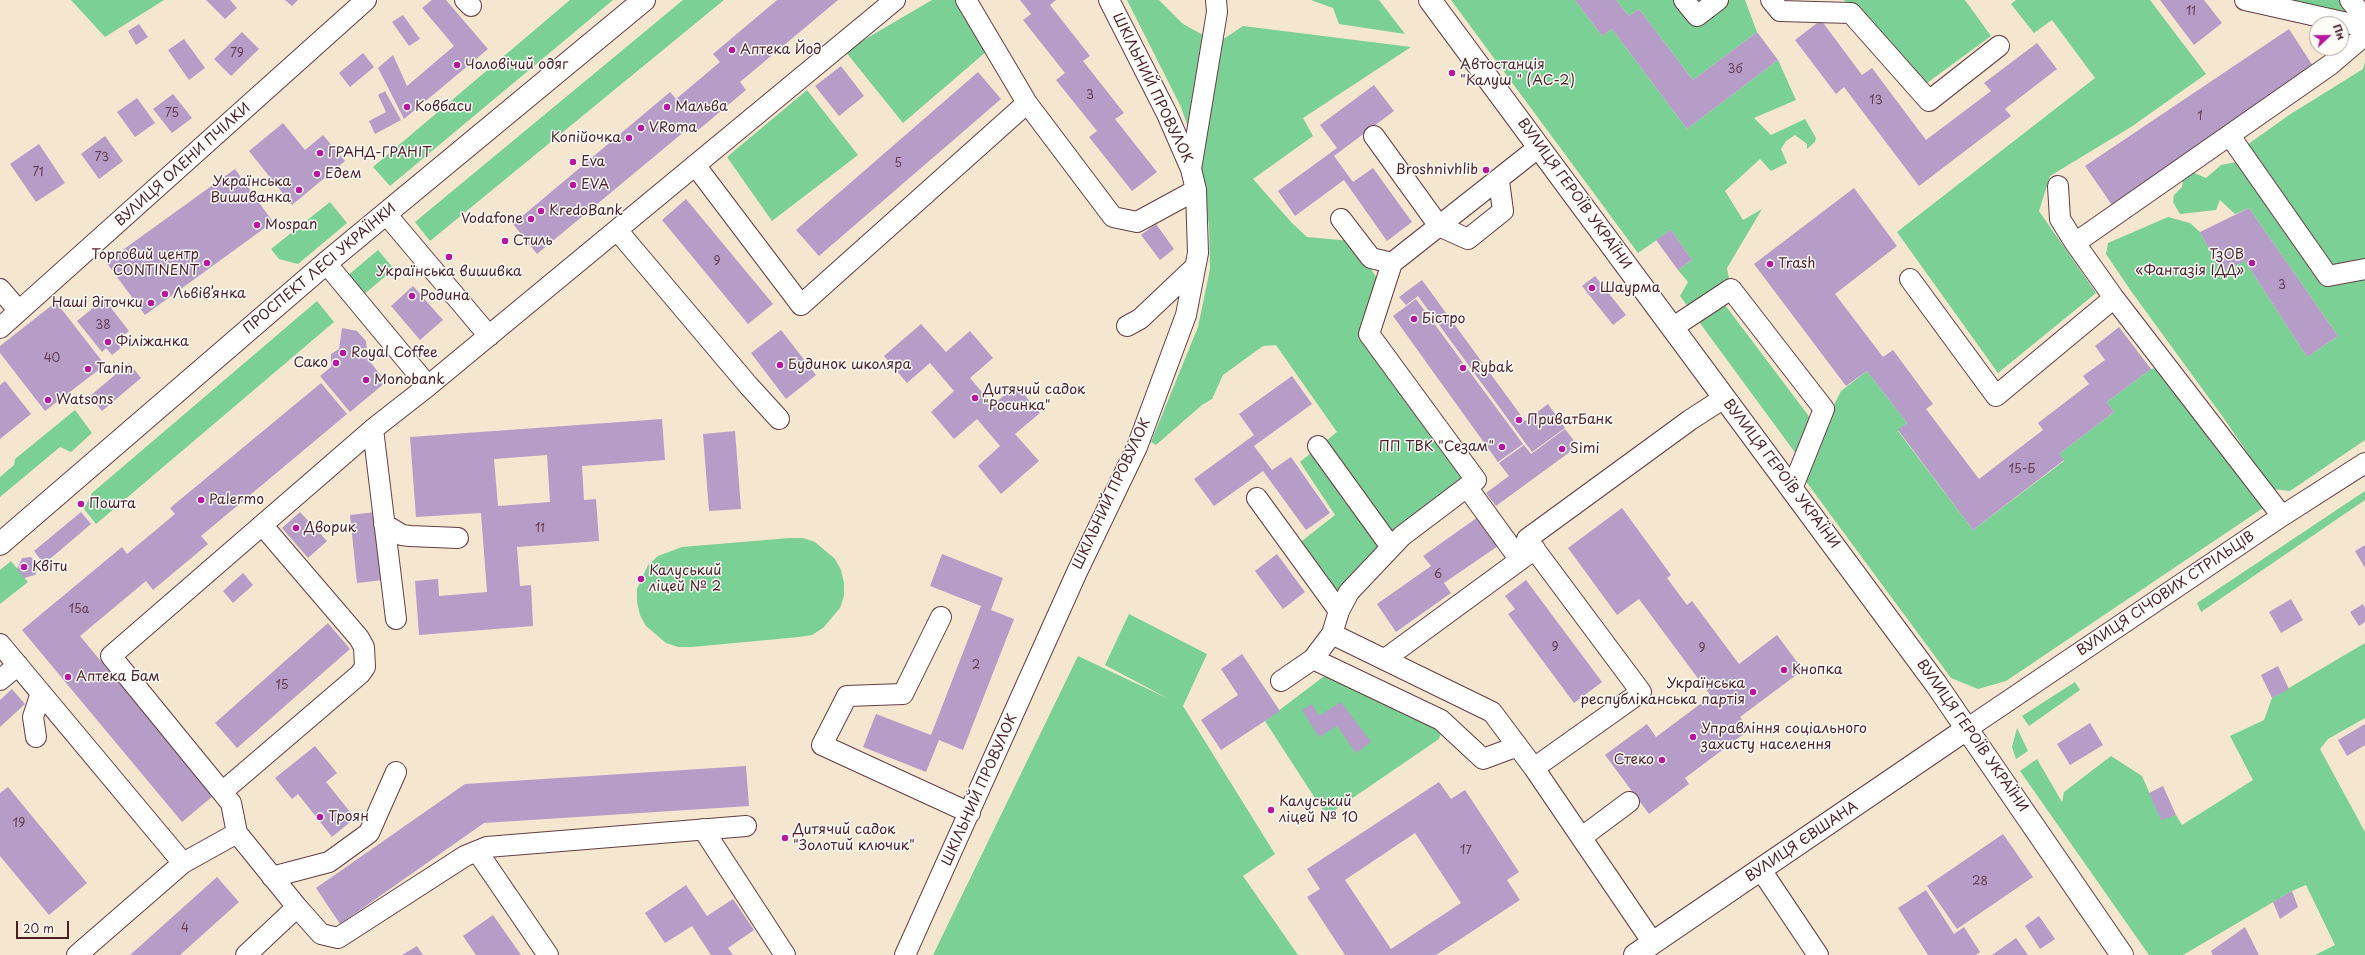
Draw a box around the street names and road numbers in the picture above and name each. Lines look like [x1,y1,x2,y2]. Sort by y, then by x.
street label: ШКІЛЬНИЙ ПРОВУЛОК [1108,10,1196,166]
street label: ВУЛИЦЯ ОЛЕНИ ПЧІЛКИ [112,100,254,230]
street label: ВУЛИЦЯ ГЕРОЇВ УКРАЇНИ [1514,115,1634,273]
street label: ПРОСПЕКТ ЛЕСІ УКРАЇНКИ [240,200,400,338]
street label: ВУЛИЦЯ ГЕРОЇВ УКРАЇНИ [1719,396,1843,552]
street label: ШКІЛЬНИЙ ПРОВУЛОК [1070,416,1154,572]
street label: ВУЛИЦЯ СІЧОВИХ СТРІЛЬЦІВ [2074,528,2258,660]
street label: ВУЛИЦЯ ГЕРОЇВ УКРАЇНИ [1913,656,2031,816]
street label: ШКІЛЬНИЙ ПРОВУЛОК [939,711,1021,869]
street label: ВУЛИЦЯ ЄВШАНА [1743,798,1861,886]

